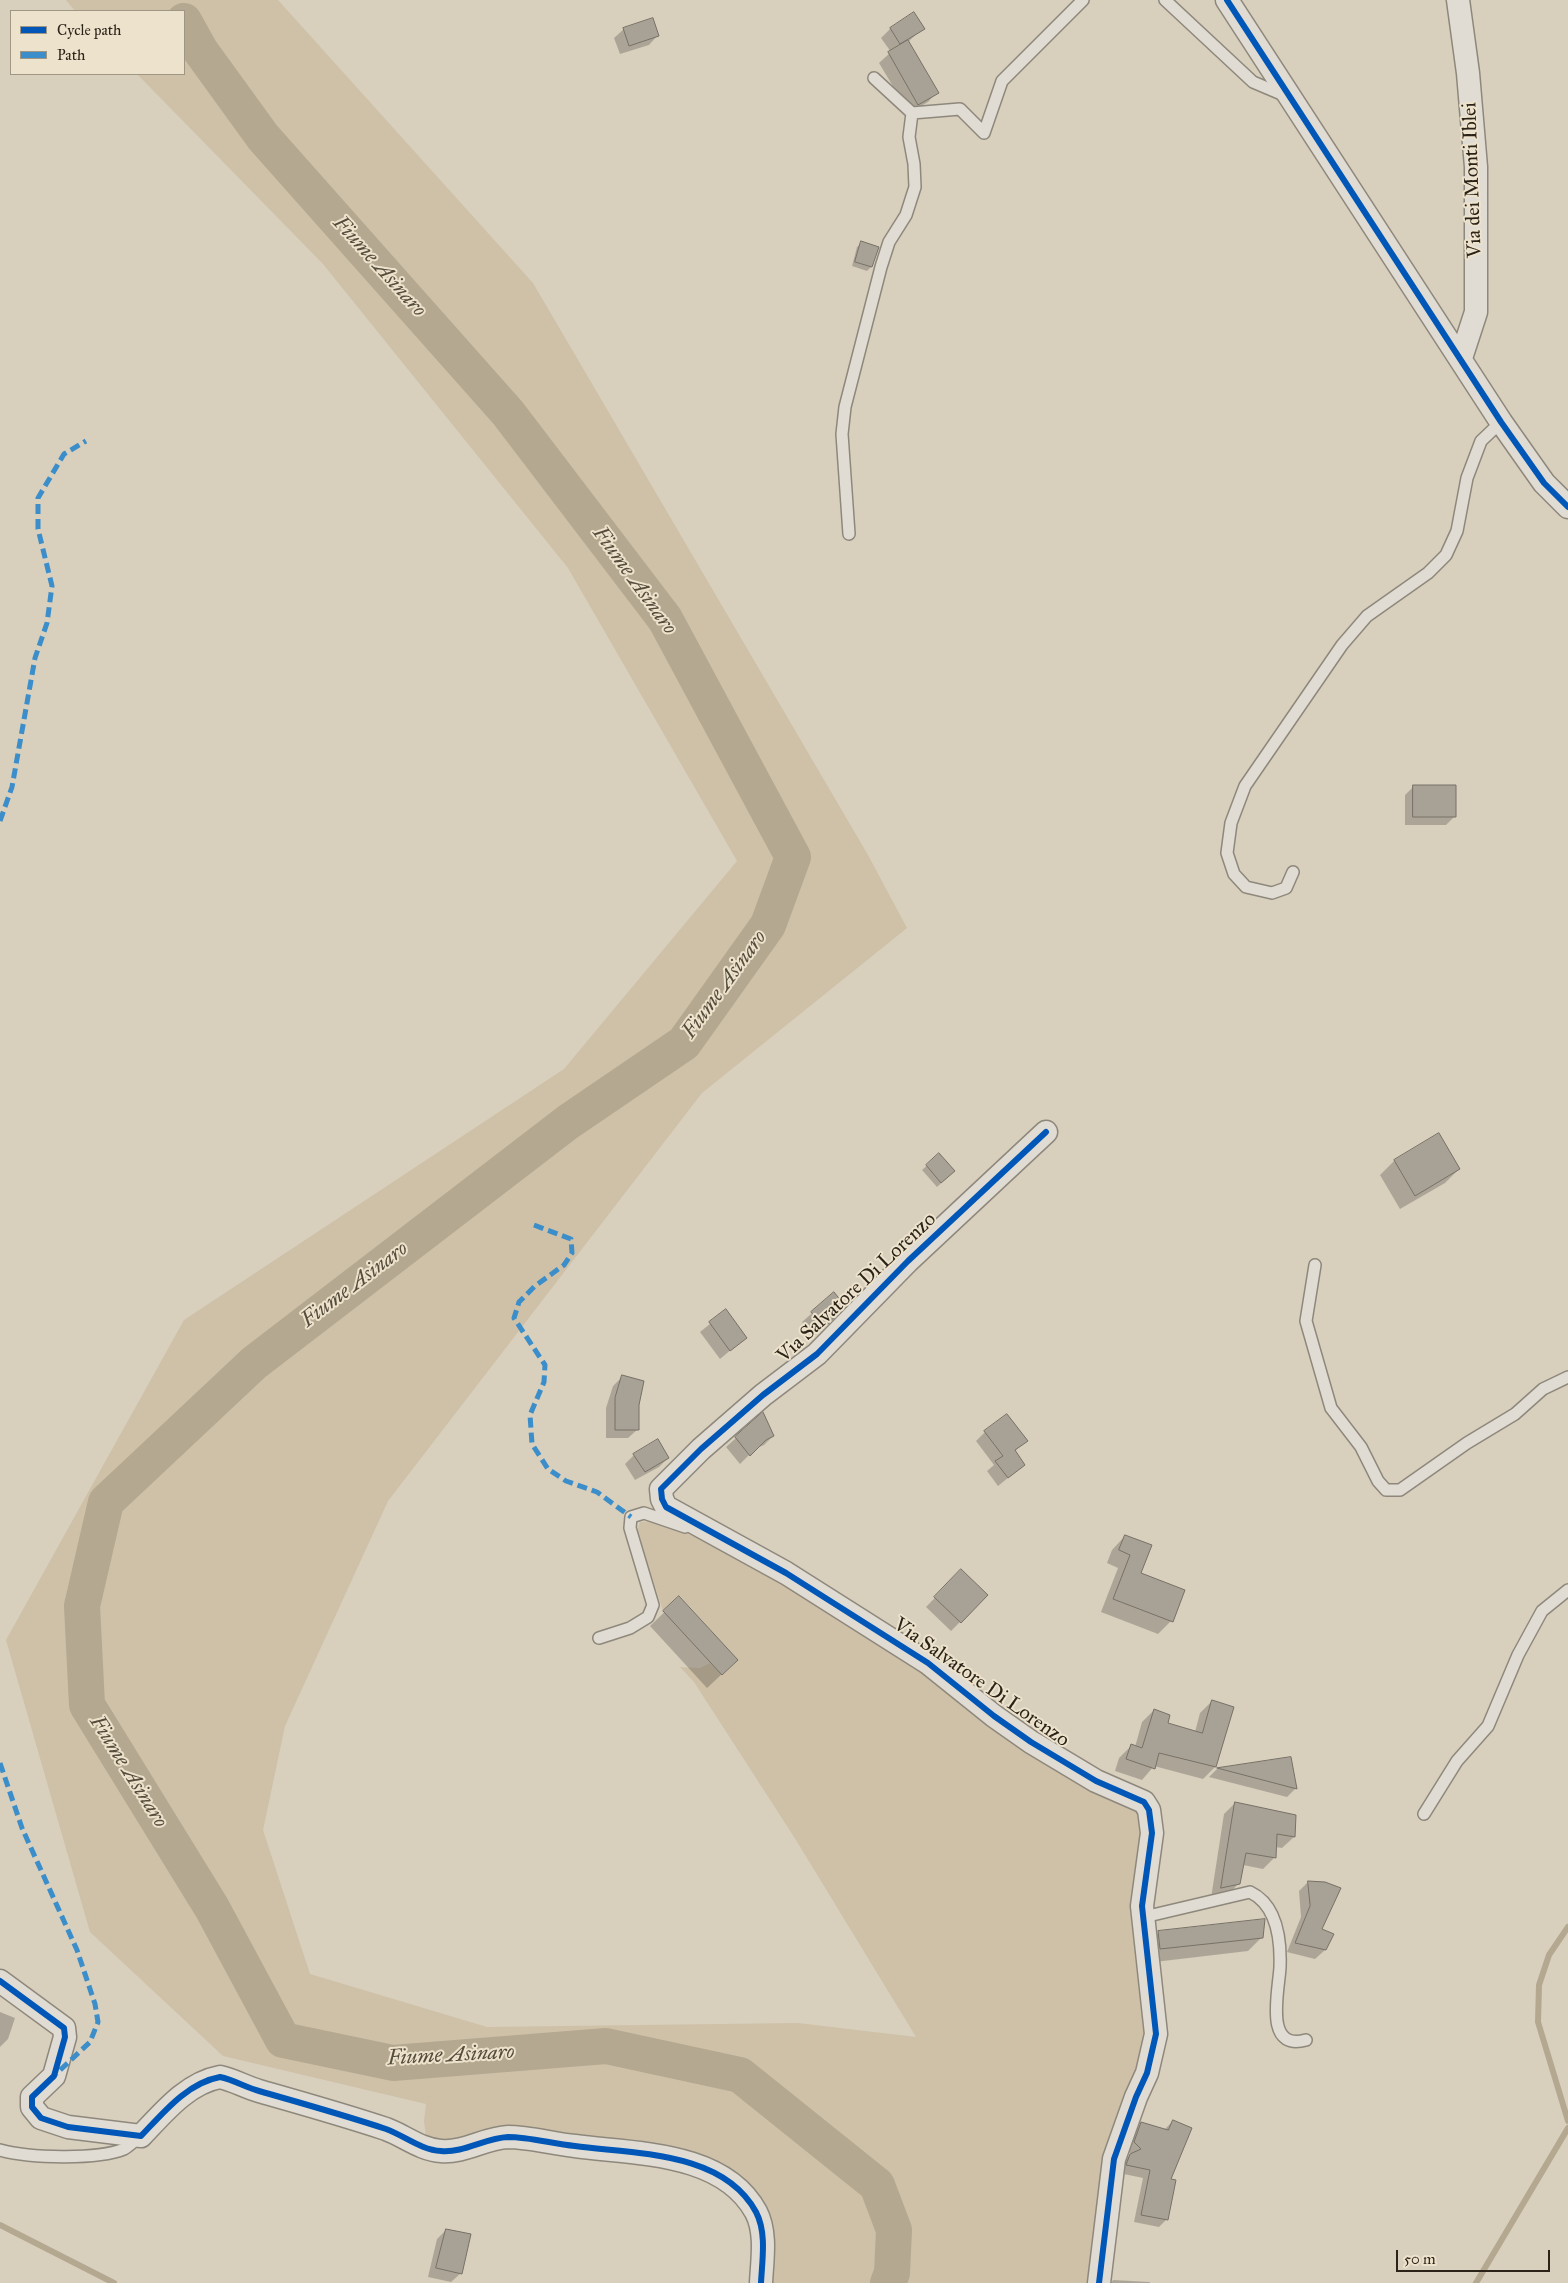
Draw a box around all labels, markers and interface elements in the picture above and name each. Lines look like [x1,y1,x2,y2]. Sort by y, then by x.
legend [10,10,185,75]
text: Cycle path [57,21,121,39]
text: Path [57,46,85,64]
street label: Via dei Monti Iblei [1458,102,1488,258]
water label: Fiume Asinaro [327,211,431,323]
water label: Fiume Asinaro [586,522,682,640]
water label: Fiume Asinaro [677,926,773,1044]
street label: Via Salvatore Di Lorenzo [772,1208,942,1368]
water label: Fiume Asinaro [297,1237,413,1333]
street label: Via Salvatore Di Lorenzo [888,1613,1074,1753]
water label: Fiume Asinaro [84,1711,172,1833]
water label: Fiume Asinaro [387,2040,515,2072]
scale bar [1398,2240,1552,2272]
text: 50 m [1404,2250,1436,2268]

